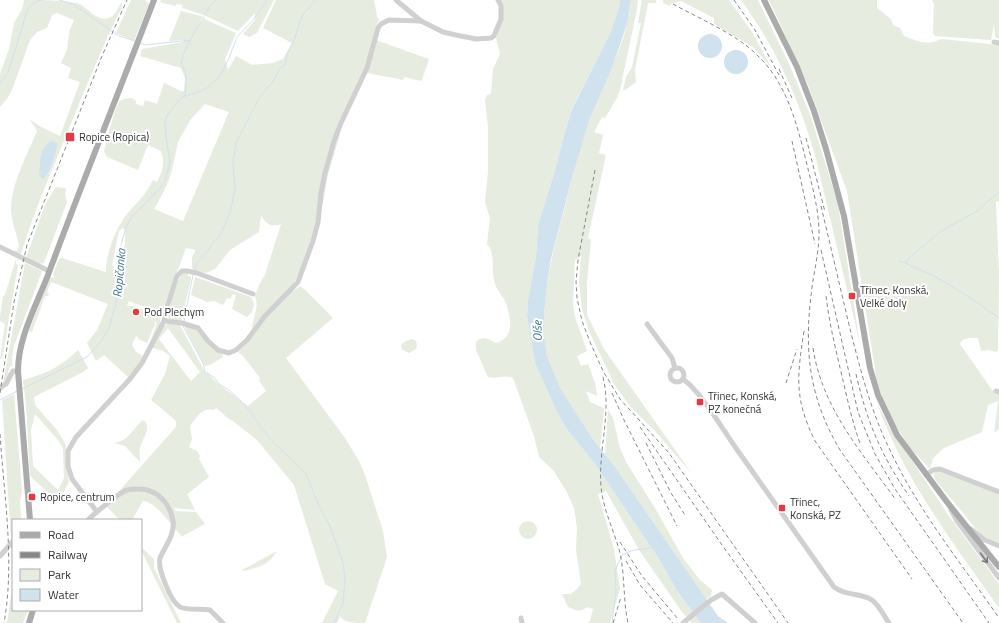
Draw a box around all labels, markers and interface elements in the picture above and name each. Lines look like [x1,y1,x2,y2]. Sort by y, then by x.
place label: Ropice (Ropica) [79,129,149,145]
marker: Ropice (Ropica) [64,131,76,143]
water label: Ropičanka [107,247,131,298]
place label: Třinec, Konská, Velké doly [860,282,929,311]
marker: Třinec, Konská, Velké doly [847,291,857,301]
place label: Pod Plechym [144,304,204,320]
marker: Pod Plechym [131,307,141,317]
water label: Olše [527,319,547,342]
place label: Třinec, Konská, PZ konečná [708,388,777,417]
marker: Třinec, Konská, PZ konečná [695,397,705,407]
place label: Ropice, centrum [40,489,115,505]
marker: Ropice, centrum [27,492,37,502]
place label: Třinec, Konská, PZ [790,494,841,523]
marker: Třinec, Konská, PZ [777,503,787,513]
legend [12,519,142,611]
text: Road [48,525,74,544]
text: Railway [48,545,88,564]
one-way arrow [980,552,988,563]
text: Park [48,565,71,584]
text: Water [48,585,79,604]

